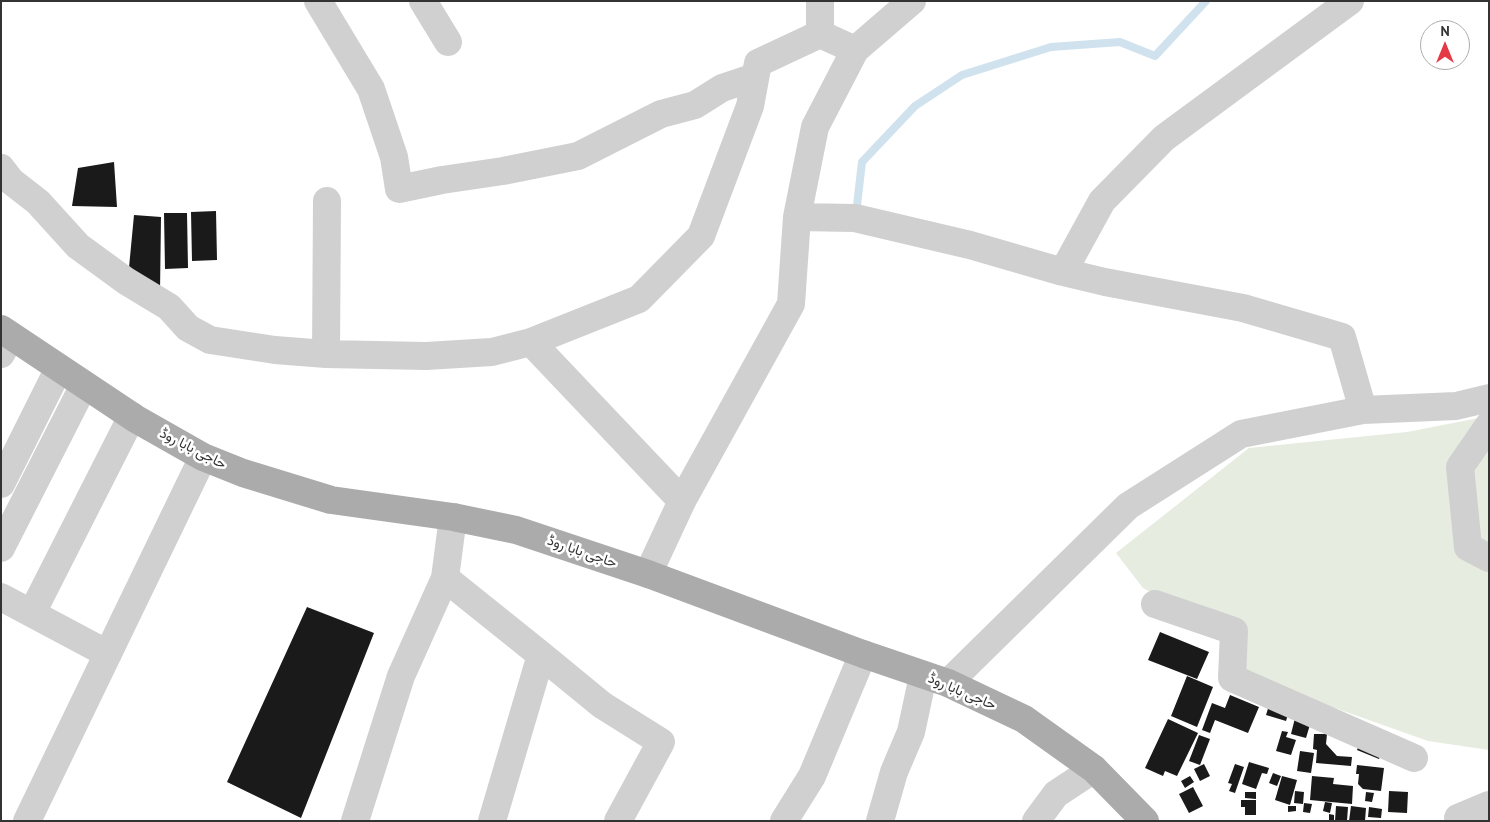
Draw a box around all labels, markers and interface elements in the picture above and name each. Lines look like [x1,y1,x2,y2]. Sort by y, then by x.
north arrow [1420,20,1470,70]
text: N [1440,22,1450,40]
street label: حاجی بابا روڈ [157,425,229,473]
street label: حاجی بابا روڈ [545,532,619,572]
street label: حاجی بابا روڈ [926,670,998,714]

